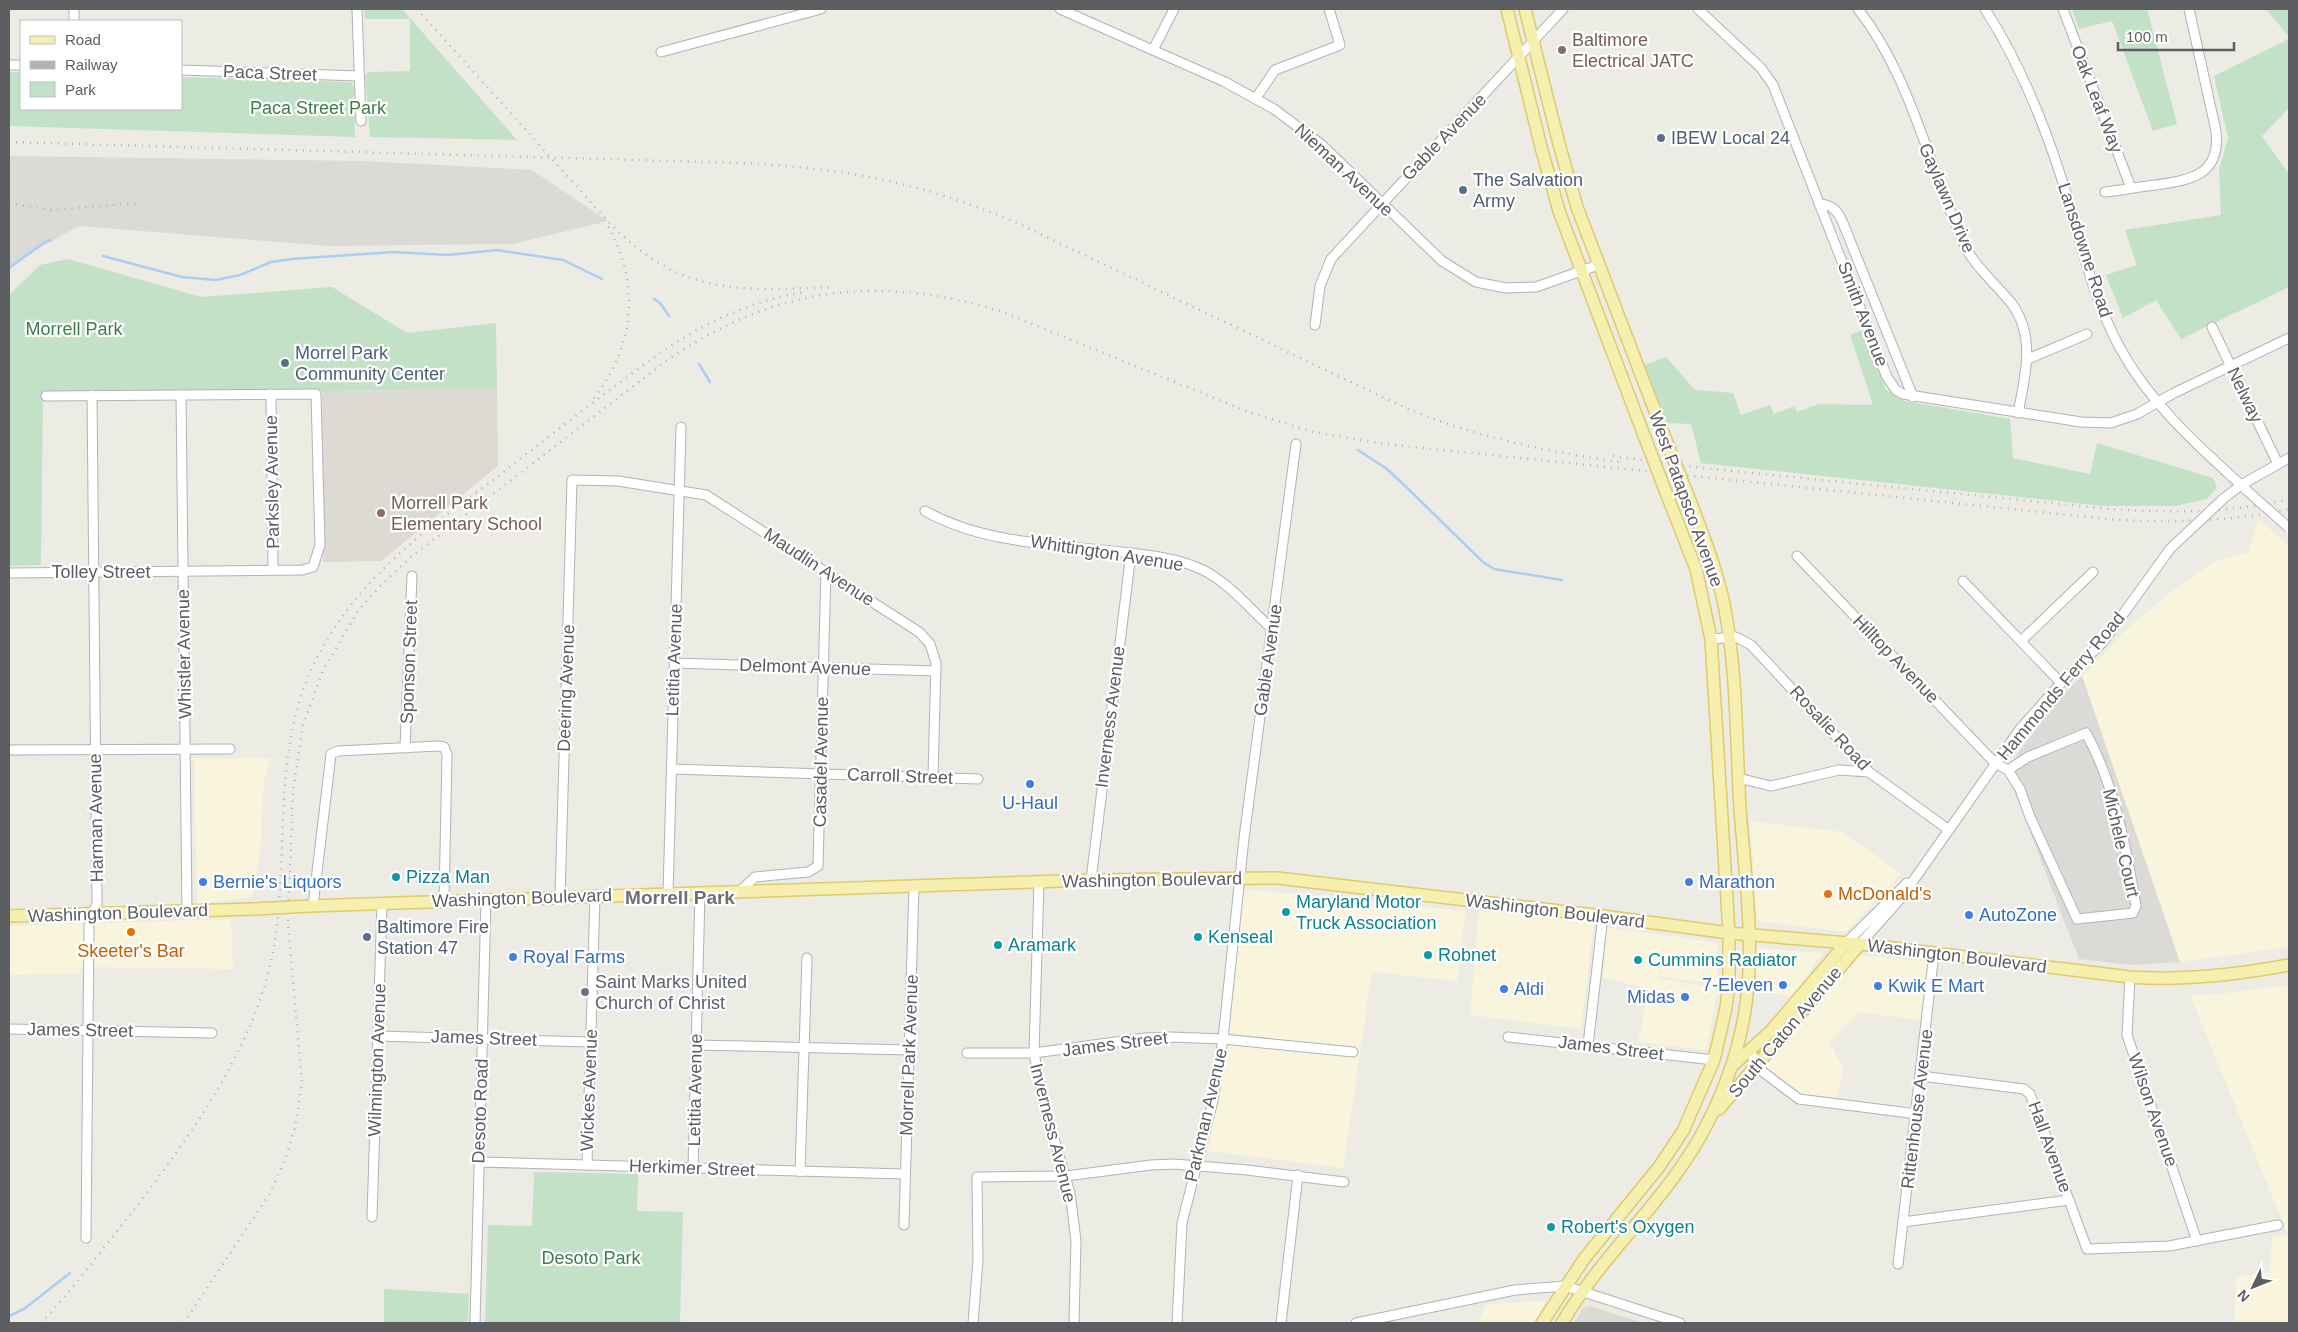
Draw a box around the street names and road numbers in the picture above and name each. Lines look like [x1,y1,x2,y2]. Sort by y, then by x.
street label: Oak Leaf Way [2067,42,2127,156]
street label: Paca Street [223,61,317,85]
street label: Gable Avenue [1398,89,1490,185]
street label: Nieman Avenue [1291,119,1397,221]
street label: Gaylawn Drive [1915,140,1979,256]
street label: Lansdowne Road [2054,180,2116,320]
street label: Smith Avenue [1834,259,1892,369]
street label: Nelway [2223,364,2267,426]
street label: West Patapsco Avenue [1645,408,1727,590]
street label: Parksley Avenue [261,415,283,549]
street label: Maudlin Avenue [760,524,878,610]
street label: Whittington Avenue [1029,531,1185,575]
street label: Tolley Street [51,562,151,582]
street label: Whistler Avenue [173,589,195,719]
street label: Sponson Street [397,600,421,724]
street label: Letitia Avenue [662,603,686,717]
street label: Gable Avenue [1250,603,1286,717]
street label: Hammonds Ferry Road [1993,608,2129,764]
street label: Hilltop Avenue [1849,611,1943,707]
street label: Deering Avenue [554,624,578,752]
street label: Inverness Avenue [1091,645,1129,789]
street label: Delmont Avenue [739,655,871,679]
street label: Rosalie Road [1786,682,1874,774]
street label: Casadel Avenue [810,696,832,828]
street label: Harman Avenue [85,753,107,883]
street label: Carroll Street [847,764,953,788]
street label: Michele Court [2099,787,2143,899]
street label: Washington Boulevard [1062,868,1242,892]
street label: Washington Boulevard [431,885,613,911]
street label: Washington Boulevard [1464,890,1646,932]
street label: Washington Boulevard [27,900,209,926]
street label: Washington Boulevard [1866,935,2048,977]
street label: South Caton Avenue [1724,962,1846,1102]
street label: Morrell Park Avenue [896,974,922,1136]
street label: Wilmington Avenue [364,983,390,1137]
street label: James Street [27,1019,133,1041]
street label: James Street [431,1026,537,1050]
street label: Wickes Avenue [577,1028,601,1152]
street label: James Street [1061,1028,1169,1060]
street label: Rittenhouse Avenue [1897,1028,1937,1190]
street label: James Street [1557,1032,1665,1064]
street label: Letitia Avenue [684,1033,706,1147]
street label: Parkman Avenue [1181,1046,1231,1184]
street label: Wilson Avenue [2124,1051,2182,1169]
street label: Desoto Road [468,1058,492,1164]
street label: Inverness Avenue [1026,1061,1080,1205]
street label: Hall Avenue [2024,1099,2076,1195]
street label: Herkimer Street [629,1156,755,1180]

